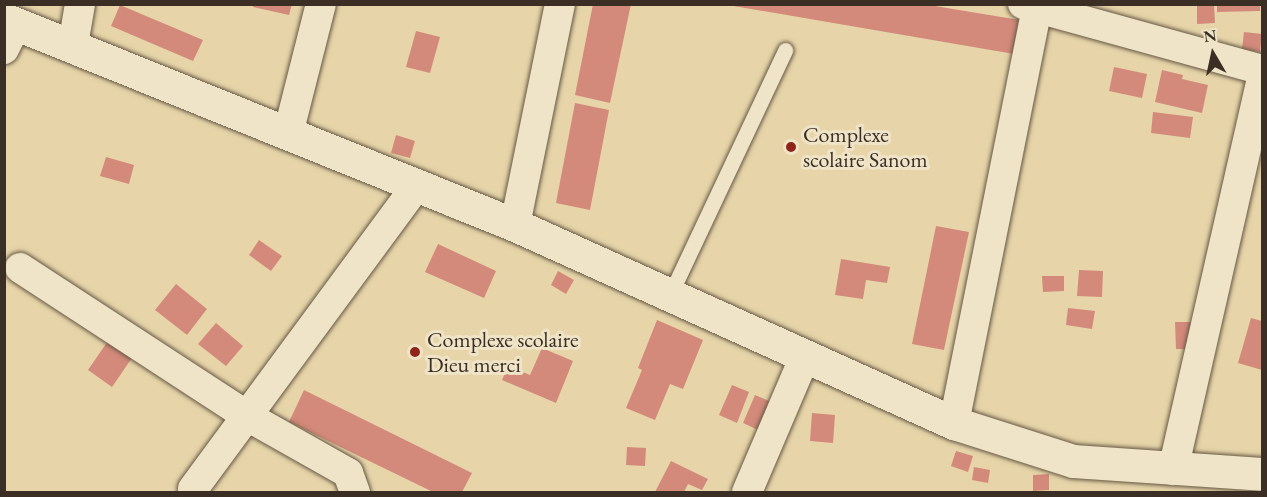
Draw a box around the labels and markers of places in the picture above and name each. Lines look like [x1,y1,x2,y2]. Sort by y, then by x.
place label: Complexe scolaire Sanom [803,121,928,172]
marker: Complexe scolaire Sanom [784,140,798,154]
place label: Complexe scolaire Dieu merci [427,326,579,378]
marker: Complexe scolaire Dieu merci [408,345,422,359]

